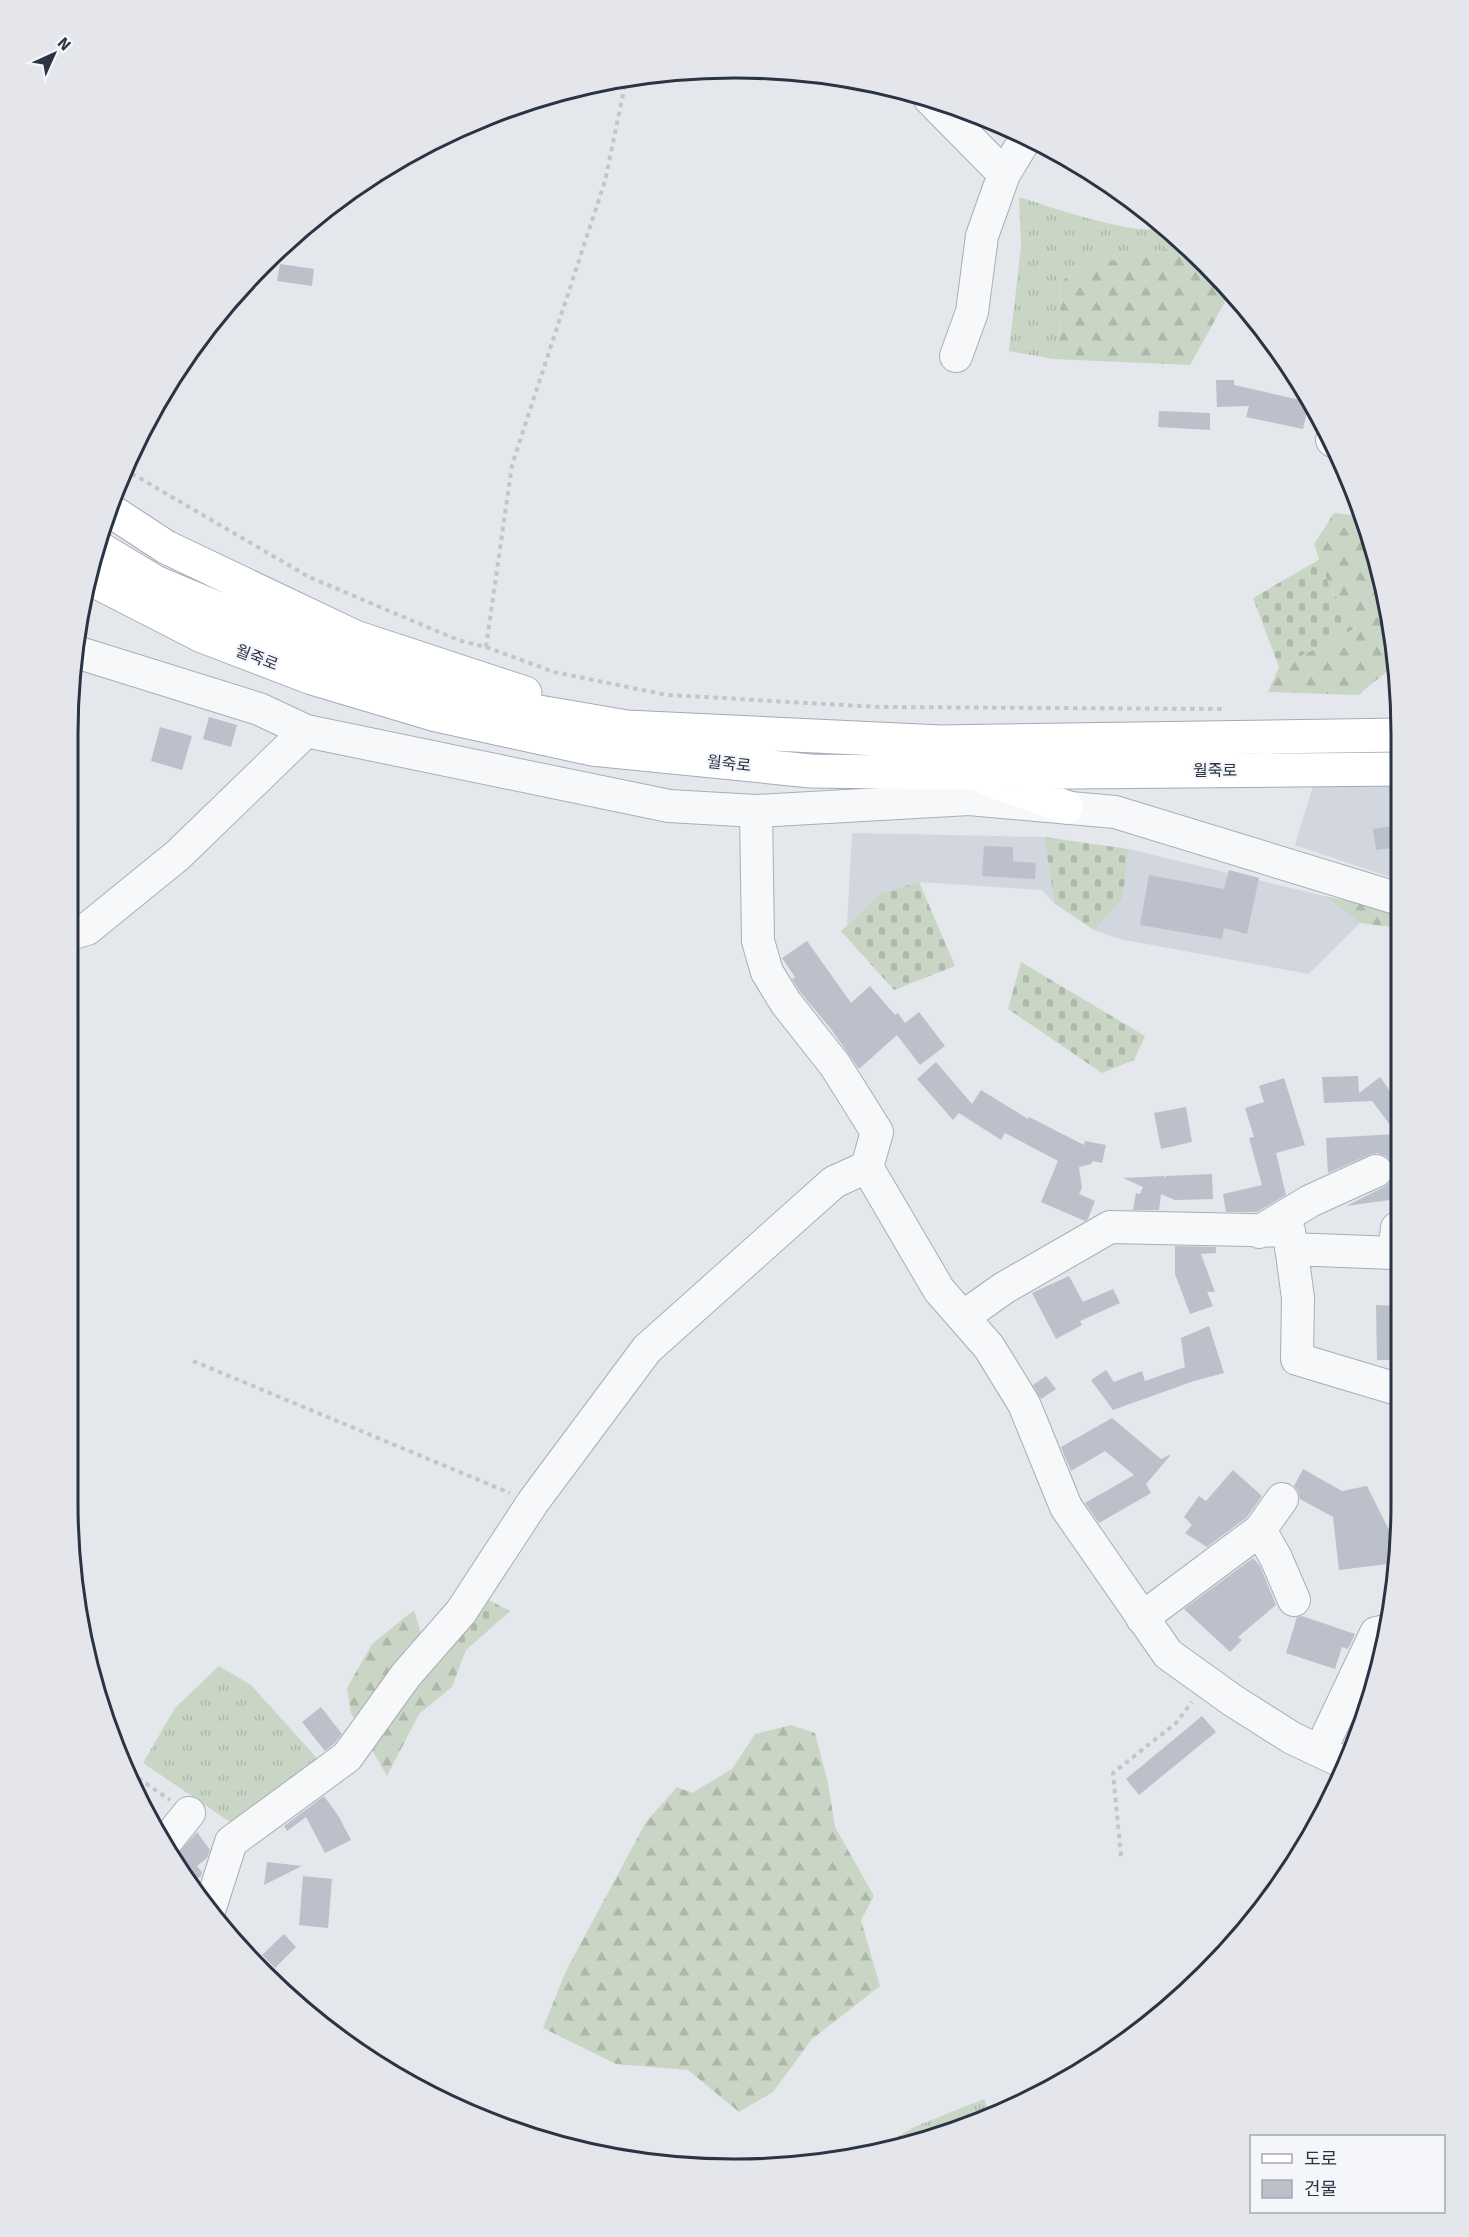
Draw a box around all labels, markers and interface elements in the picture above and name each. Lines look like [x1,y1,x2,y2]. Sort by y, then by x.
north arrow [24,24,84,84]
text: N [53,33,75,55]
street label: 월죽로 [232,641,281,675]
street label: 월죽로 [706,752,752,776]
street label: 월죽로 [1193,761,1237,781]
legend [1250,2135,1445,2213]
text: 도로 [1304,2148,1337,2170]
text: 건물 [1304,2178,1337,2200]

